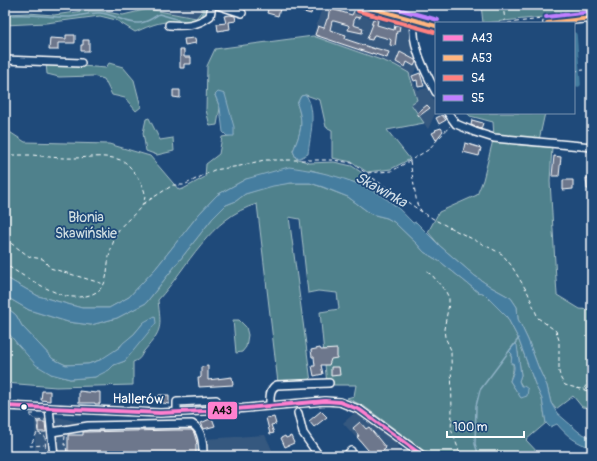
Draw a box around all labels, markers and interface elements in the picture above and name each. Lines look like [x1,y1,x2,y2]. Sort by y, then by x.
legend [435,22,575,114]
text: A43 [471,31,493,46]
text: A53 [471,51,492,66]
text: S4 [471,71,485,86]
text: S5 [471,91,485,106]
water label: Skawinka [352,168,411,212]
park label: Błonia Skawińskie [55,209,117,242]
street label: Hallerów [112,390,164,408]
line badge: A43 [207,401,238,420]
unlabelled marker [19,402,29,412]
text: A43 [212,404,232,417]
scale bar [447,413,524,439]
text: 100 m [453,420,488,435]

